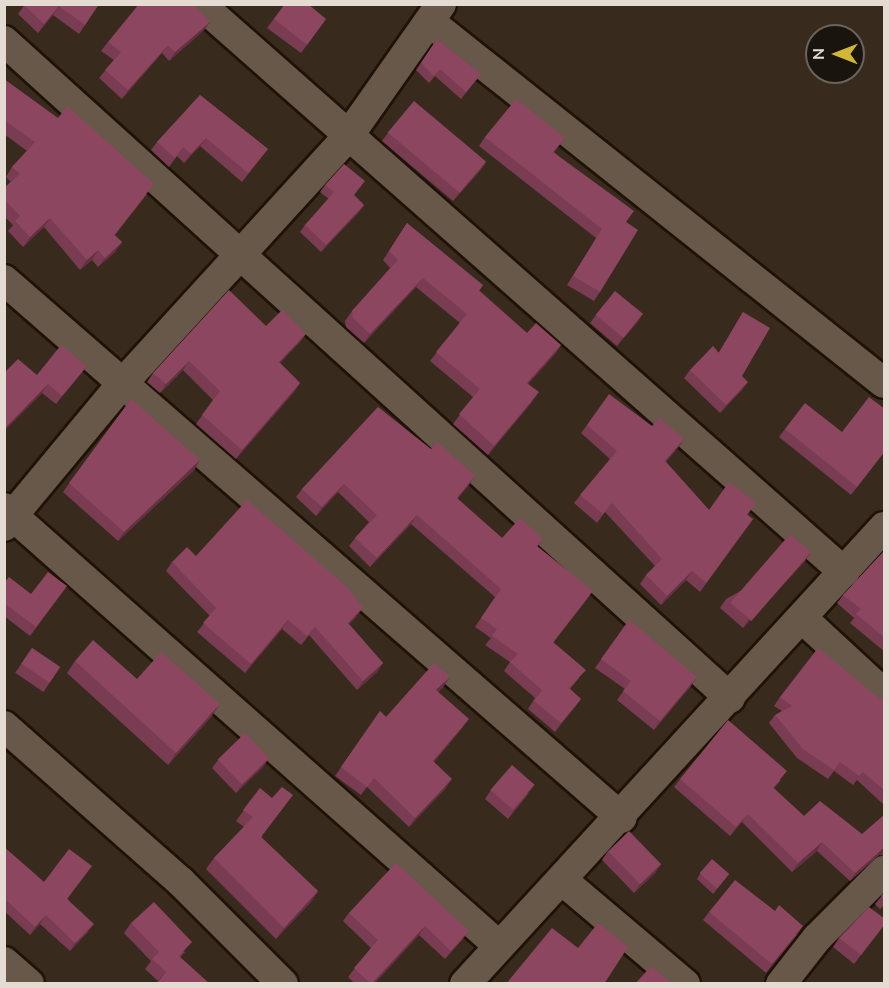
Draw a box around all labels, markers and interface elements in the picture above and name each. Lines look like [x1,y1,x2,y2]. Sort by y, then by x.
north arrow [805,24,865,84]
text: N [808,48,830,60]

